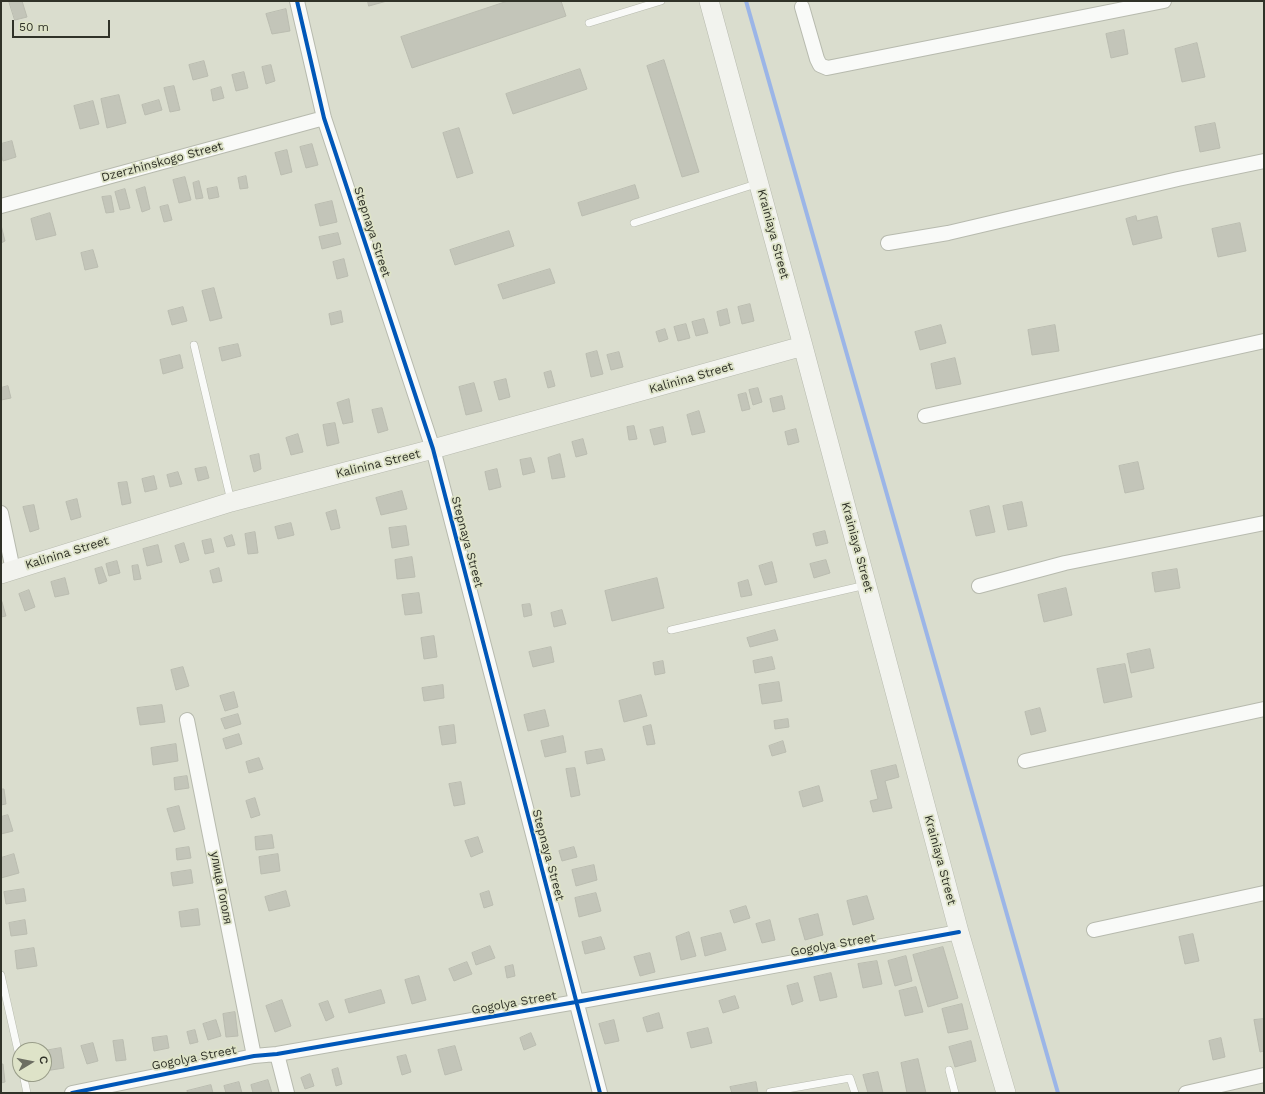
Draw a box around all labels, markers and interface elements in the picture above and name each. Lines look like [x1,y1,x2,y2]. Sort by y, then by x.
scale bar [14,12,112,38]
text: 50 m [19,20,49,34]
street label: Dzerzhinskogo Street [100,139,224,185]
street label: Stepnaya Street [351,185,393,279]
street label: Krainiaya Street [754,187,792,281]
street label: Kalinina Street [647,359,735,397]
street label: Kalinina Street [334,447,422,481]
street label: Stepnaya Street [448,495,486,589]
street label: Krainiaya Street [838,500,876,594]
street label: Kalinina Street [24,533,110,573]
street label: Stepnaya Street [529,808,567,902]
street label: Krainiaya Street [921,813,959,907]
street label: улица Гоголя [207,851,235,925]
street label: Gogolya Street [789,930,877,960]
street label: Gogolya Street [470,988,558,1018]
north arrow [12,1042,52,1082]
street label: Gogolya Street [150,1043,238,1073]
text: С [36,1055,50,1065]

